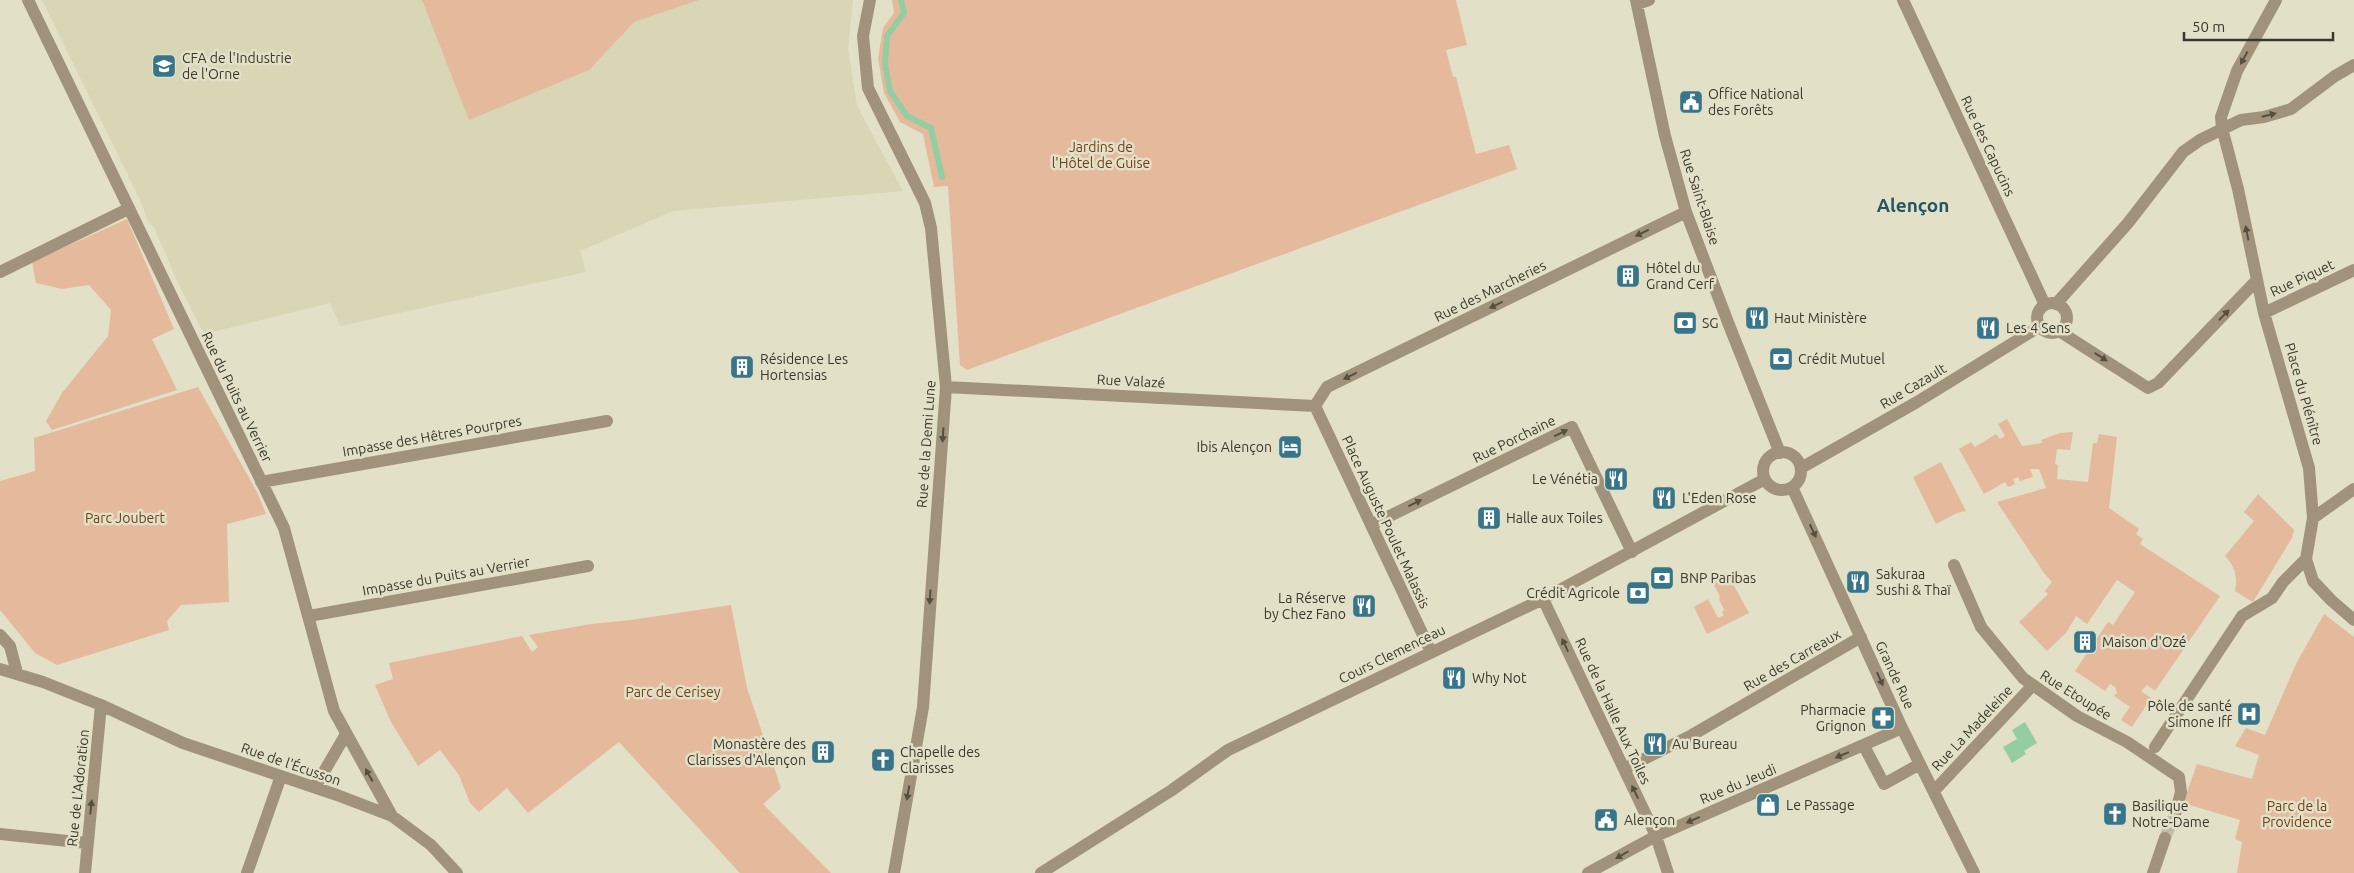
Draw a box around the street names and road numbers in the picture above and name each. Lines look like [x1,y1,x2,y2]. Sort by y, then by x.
street label: Rue des Capucins [1958,93,2018,199]
street label: Rue Saint-Blaise [1677,147,1723,247]
street label: Rue Piquet [2267,256,2337,300]
street label: Rue des Marcheries [1432,257,1548,325]
street label: Rue du Puits au Verrier [198,329,276,465]
street label: Place du Plénître [2282,341,2326,447]
street label: Rue Cazault [1877,360,1949,412]
street label: Rue Valazé [1096,371,1166,391]
street label: Rue de la Demi Lune [914,380,938,508]
street label: Impasse des Hêtres Pourpres [341,412,523,460]
street label: Rue Porchaine [1470,412,1558,466]
street label: Place Auguste Poulet Malassis [1339,433,1433,611]
street label: Impasse du Puits au Verrier [361,553,532,599]
street label: Cours Clemenceau [1336,621,1448,687]
street label: Rue des Carreaux [1741,626,1843,694]
street label: Rue de la Halle Aux Toiles [1572,635,1654,787]
street label: Grande Rue [1872,638,1918,712]
street label: Rue Etoupée [2037,667,2115,723]
street label: Rue La Madeleine [1928,682,2016,774]
street label: Rue de L'Adoration [64,729,92,847]
street label: Rue de l'Écusson [239,738,343,789]
street label: Rue du Jeudi [1697,761,1779,807]

